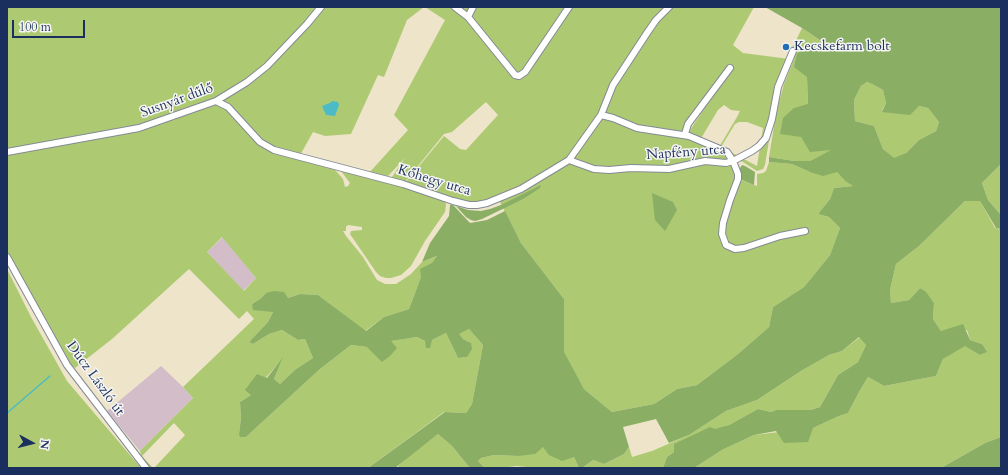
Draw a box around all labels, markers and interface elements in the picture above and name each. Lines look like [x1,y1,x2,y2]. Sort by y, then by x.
scale bar [14,12,87,38]
text: 100 m [19,19,51,35]
place label: Kecskefarm bolt [794,39,890,55]
marker: Kecskefarm bolt [781,42,791,52]
street label: Susnyár dűlő [138,80,216,122]
street label: Napfény utca [646,142,726,164]
street label: Kőhegy utca [395,162,473,200]
street label: Dúcz László út [62,339,128,419]
north arrow [12,423,52,463]
text: N [36,439,52,450]

